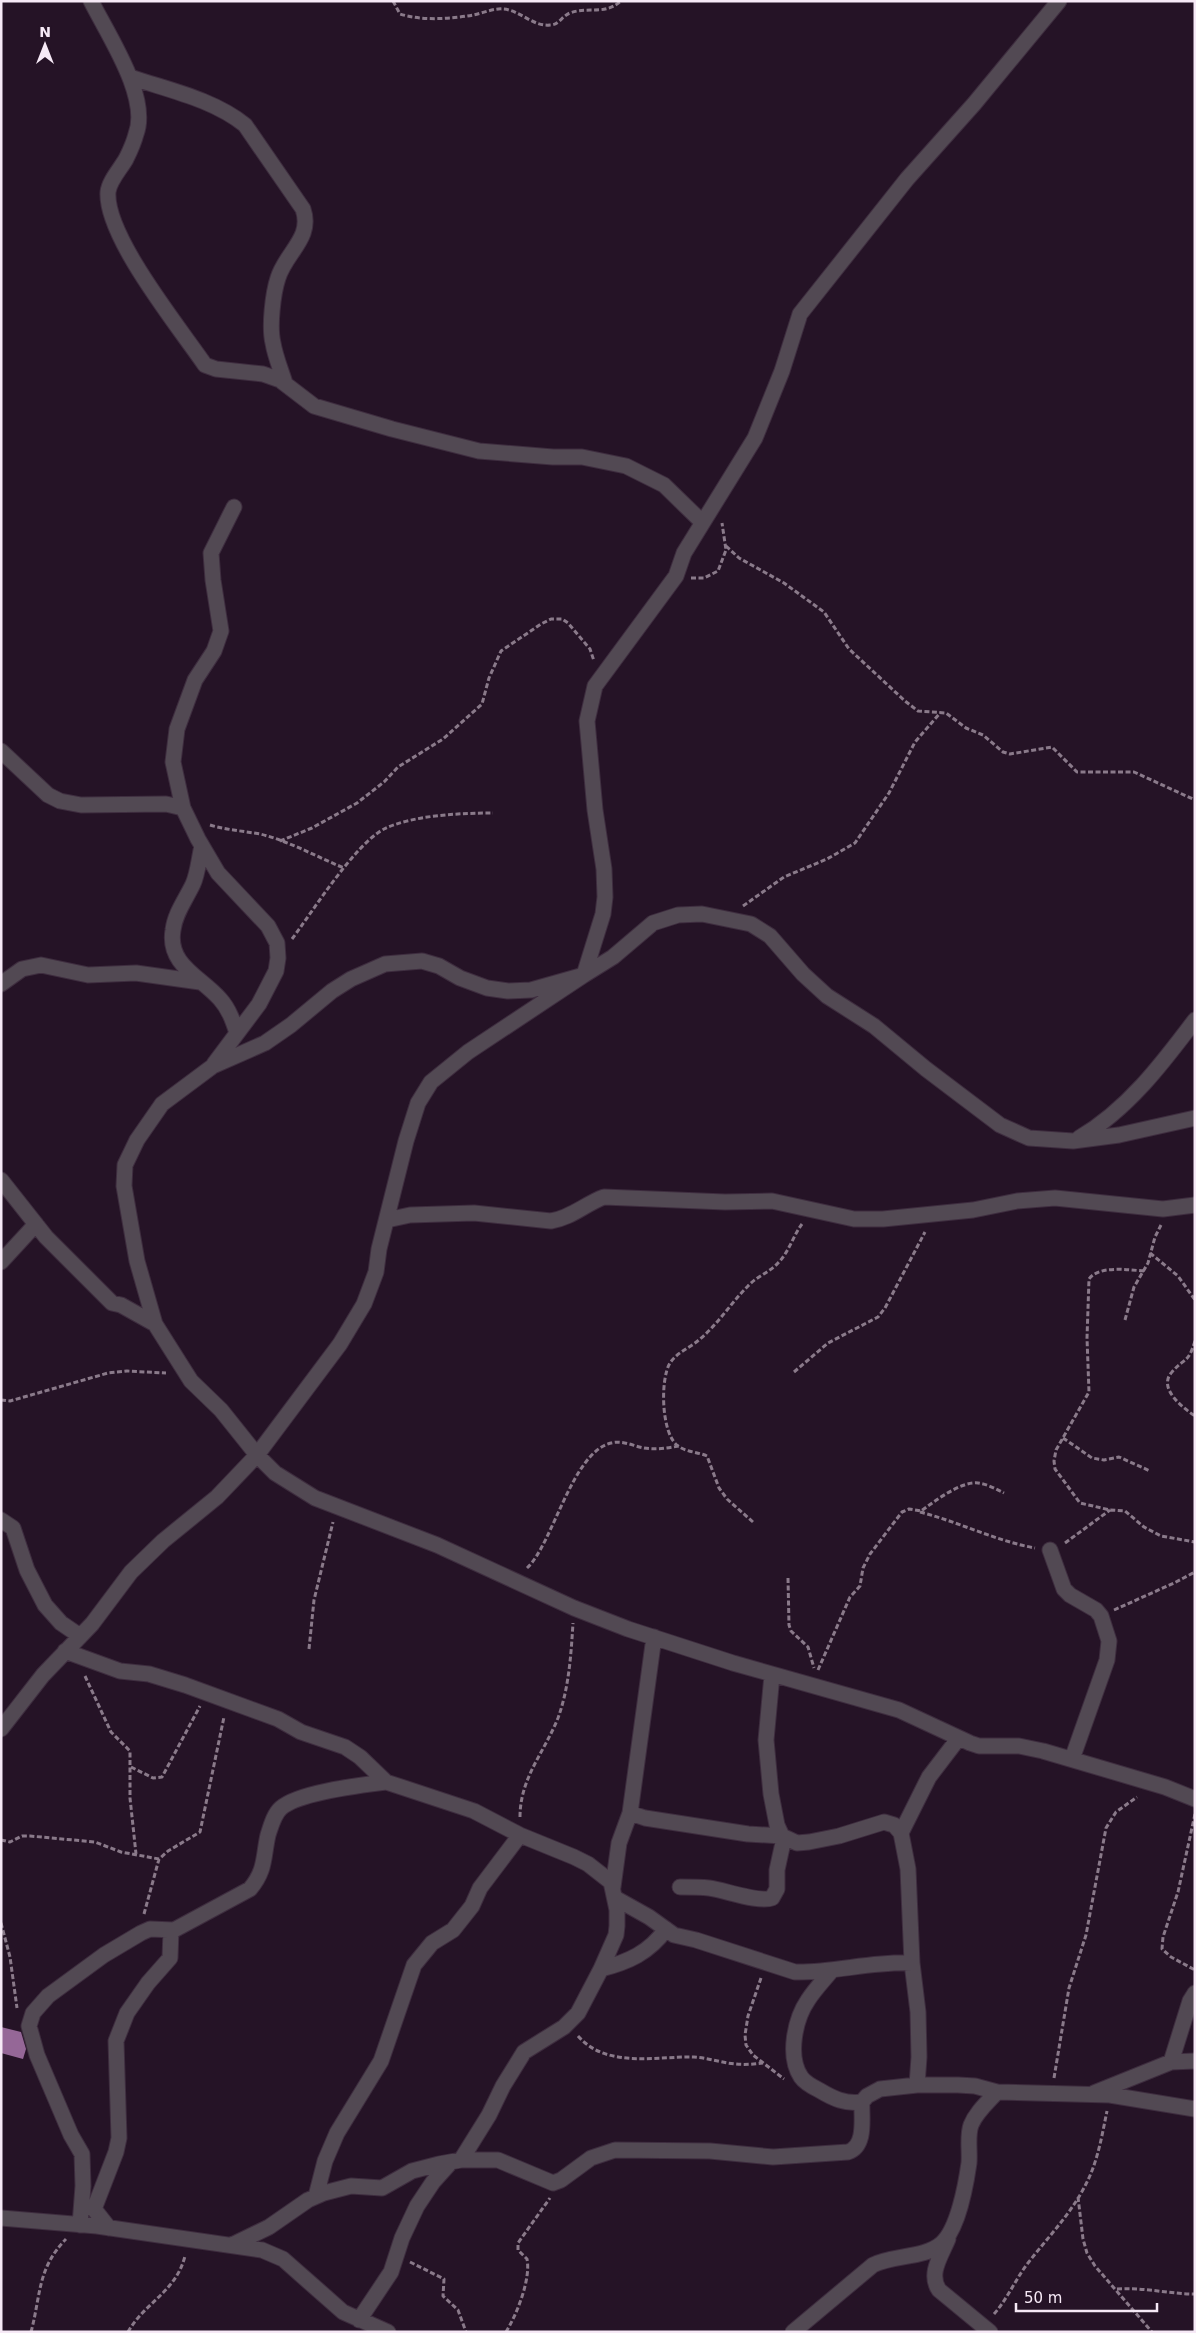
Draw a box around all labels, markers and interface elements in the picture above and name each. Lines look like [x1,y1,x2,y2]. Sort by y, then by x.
north arrow [20,20,70,70]
text: N [39,24,51,40]
scale bar [1016,2280,1157,2312]
text: 50 m [1024,2289,1062,2307]

